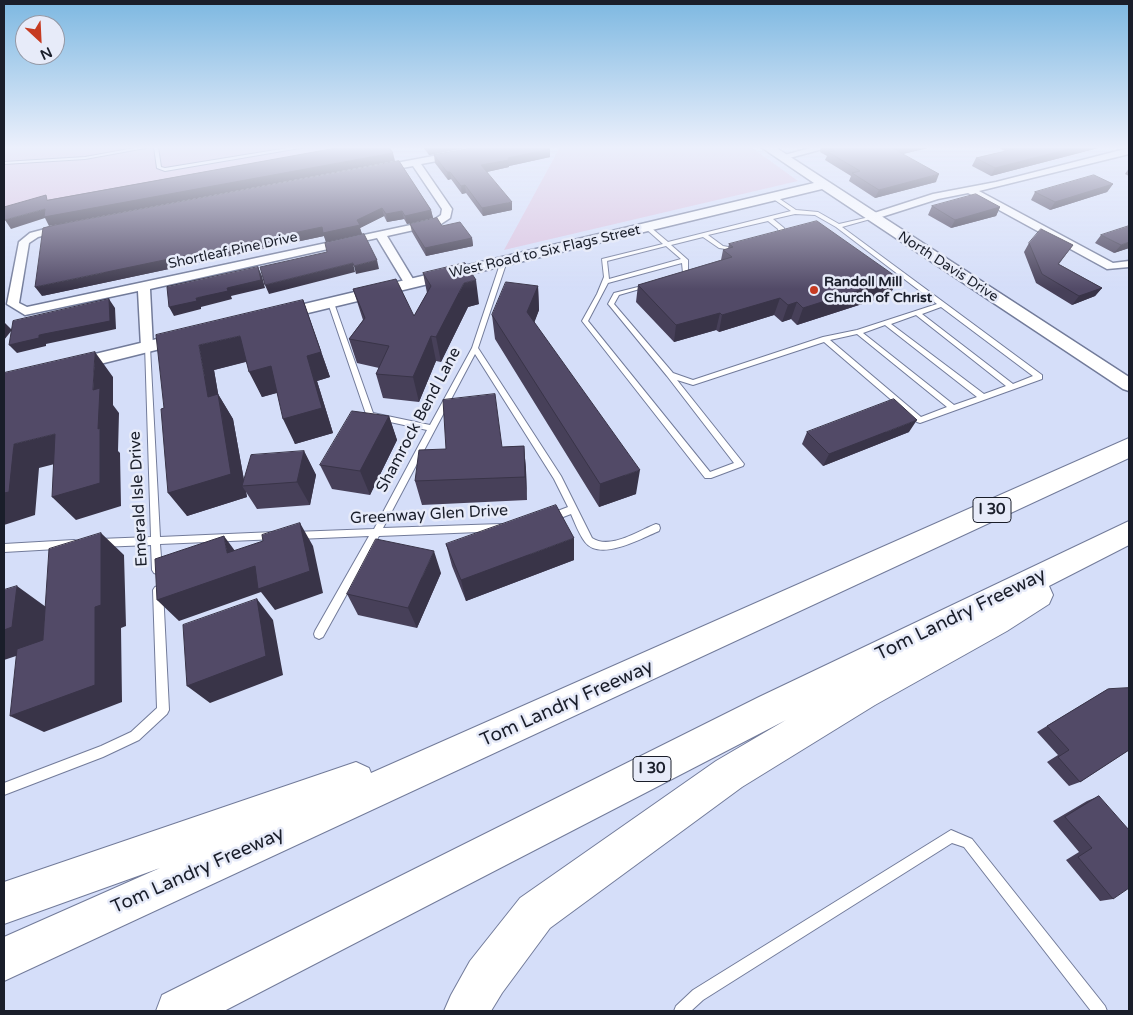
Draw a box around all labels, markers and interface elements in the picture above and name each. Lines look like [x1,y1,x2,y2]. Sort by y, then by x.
north arrow [15,15,65,65]
text: N [37,43,55,63]
street label: West Road to Six Flags Street [448,222,642,282]
street label: North Davis Drive [895,228,1001,306]
street label: Shortleaf Pine Drive [167,229,299,273]
place label: Randoll Mill Church of Christ [824,274,932,306]
marker: Randoll Mill Church of Christ [808,284,820,296]
street label: Shamrock Bend Lane [373,344,465,496]
street label: Emerald Isle Drive [126,431,152,567]
road number: I 30 [973,498,1011,522]
street label: Greenway Glen Drive [349,501,509,529]
street label: Tom Landry Freeway [872,564,1050,666]
street label: Tom Landry Freeway [477,656,657,752]
road number: I 30 [633,756,671,782]
street label: Tom Landry Freeway [108,823,288,919]

